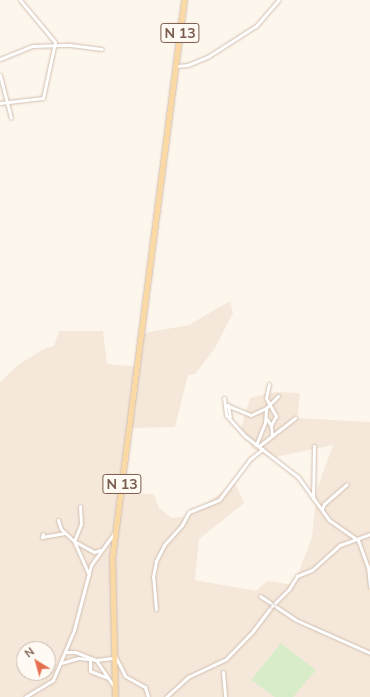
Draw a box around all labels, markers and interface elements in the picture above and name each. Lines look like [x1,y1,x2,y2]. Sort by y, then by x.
road number: N 13 [160,21,200,45]
road number: N 13 [102,472,142,496]
north arrow [16,641,56,681]
text: N [22,644,37,660]

